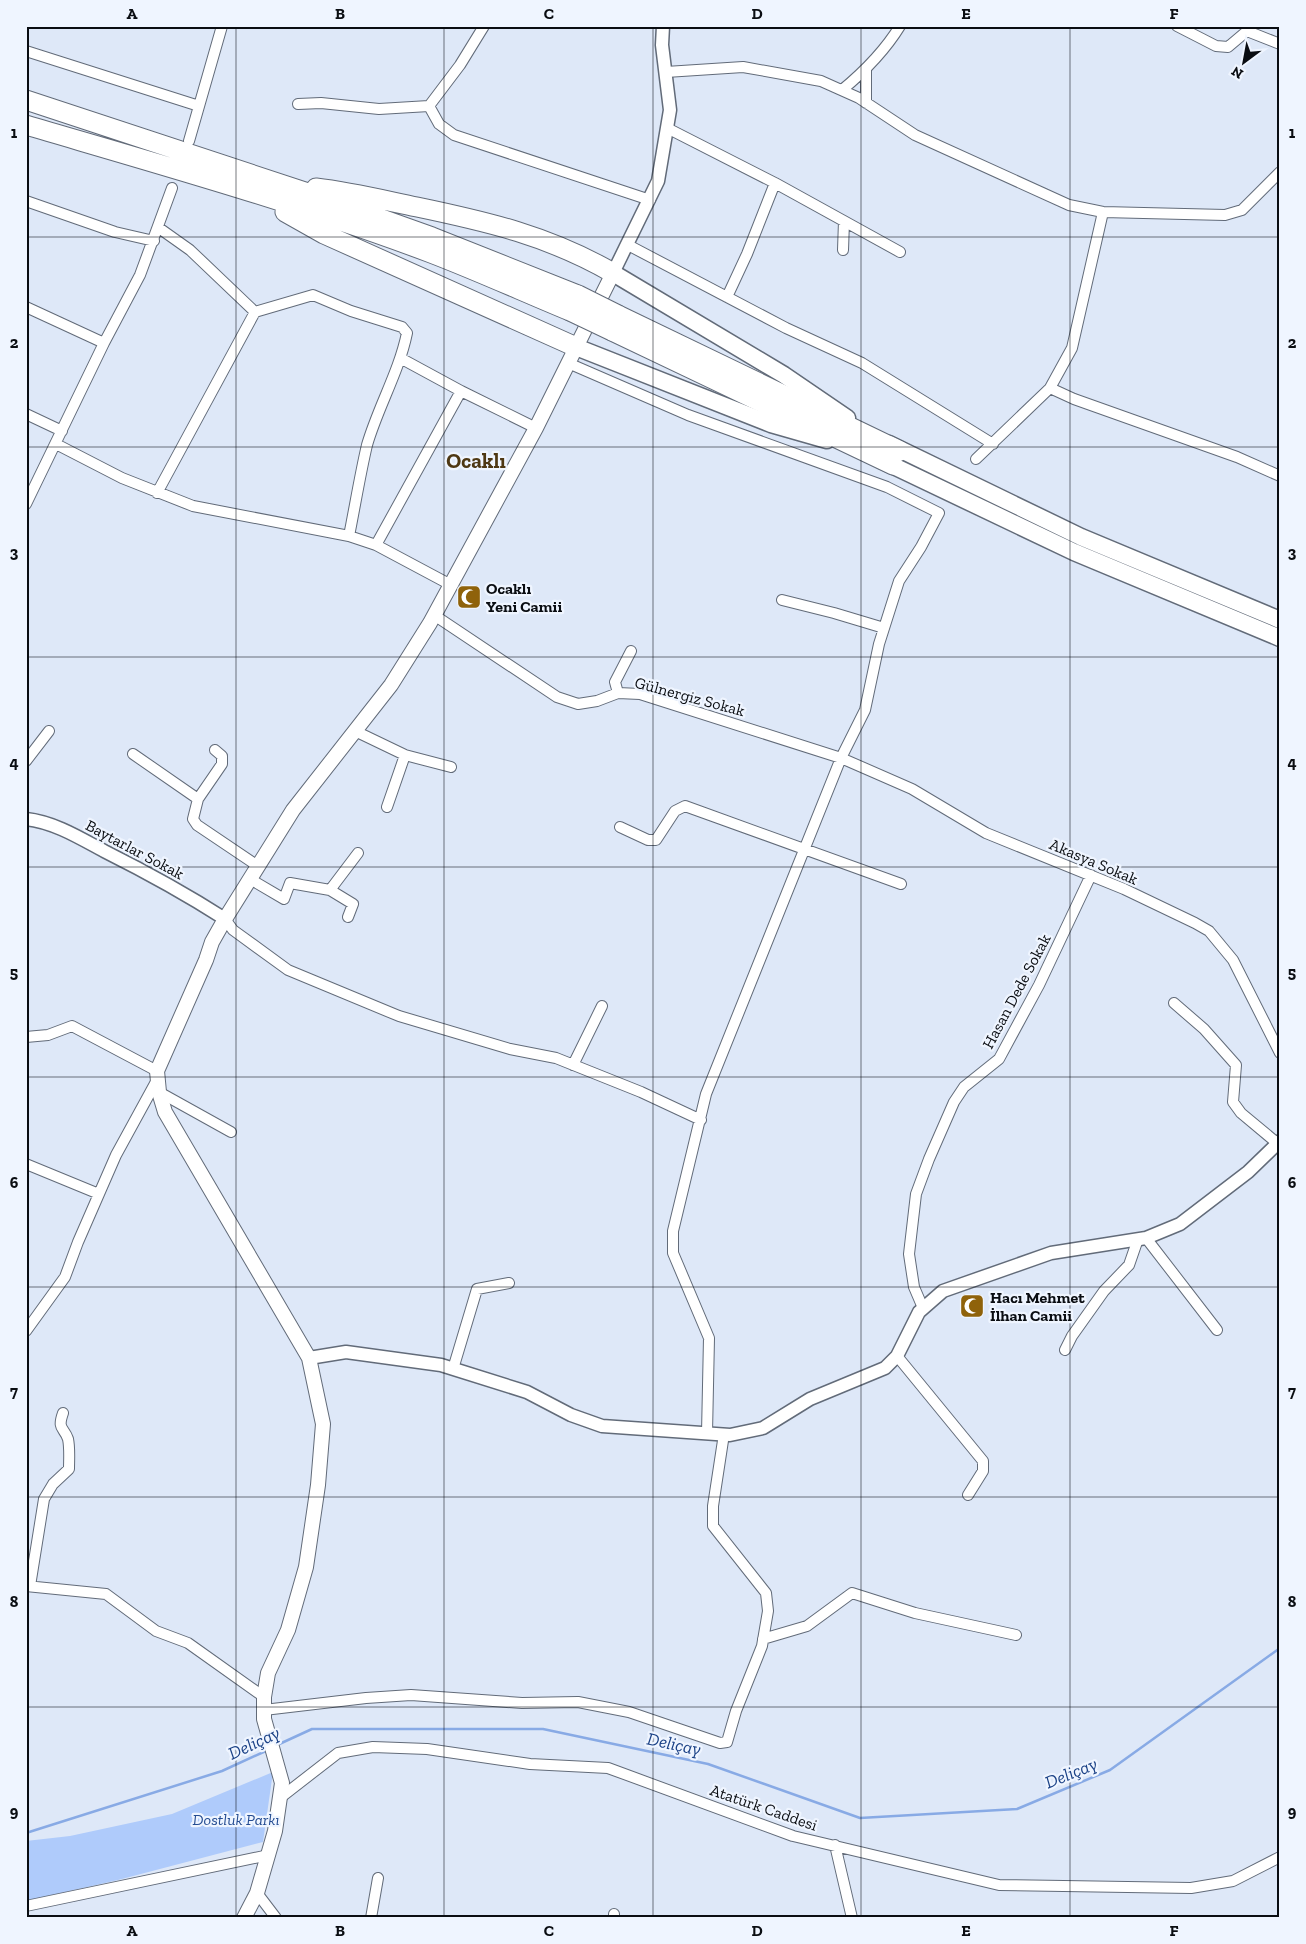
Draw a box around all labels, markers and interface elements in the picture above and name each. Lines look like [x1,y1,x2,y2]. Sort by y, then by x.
text: A [127,4,138,23]
text: B [335,4,345,23]
text: C [544,4,554,23]
text: D [751,4,763,23]
text: E [961,4,971,23]
text: F [1169,4,1179,23]
north arrow [1218,38,1268,88]
text: N [1228,62,1246,83]
text: 1 [11,123,18,142]
text: 1 [1289,123,1296,142]
text: 2 [10,333,19,352]
text: 2 [1288,333,1297,352]
district label: Ocaklı [446,448,506,473]
text: 3 [10,543,19,562]
text: 3 [1288,543,1297,562]
place label: Ocaklı Yeni Camii [486,579,562,616]
mosque icon: Ocaklı Yeni Camii [456,584,482,610]
street label: Gülnergiz Sokak [633,673,748,720]
text: 4 [9,753,19,772]
text: 4 [1287,753,1297,772]
street label: Baytarlar Sokak [82,816,188,884]
street label: Akasya Sokak [1047,834,1141,889]
street label: Hasan Dede Sokak [978,930,1055,1052]
text: 5 [10,963,18,982]
text: 5 [1288,963,1296,982]
text: 6 [10,1173,19,1192]
text: 6 [1288,1173,1297,1192]
place label: Hacı Mehmet İlhan Camii [990,1288,1085,1325]
mosque icon: Hacı Mehmet İlhan Camii [959,1293,985,1319]
text: 7 [10,1382,18,1401]
text: 7 [1288,1382,1296,1401]
text: 8 [10,1592,19,1611]
text: 8 [1288,1592,1297,1611]
water label: Deliçay [225,1722,283,1764]
water label: Deliçay [645,1728,703,1760]
water label: Deliçay [1042,1753,1100,1793]
street label: Atatürk Caddesi [708,1780,820,1835]
text: 9 [10,1802,19,1821]
text: 9 [1288,1802,1297,1821]
park label: Dostluk Parkı [192,1810,280,1829]
text: A [127,1921,138,1940]
text: B [335,1921,345,1940]
text: C [544,1921,554,1940]
text: D [751,1921,763,1940]
text: E [961,1921,971,1940]
text: F [1169,1921,1179,1940]

